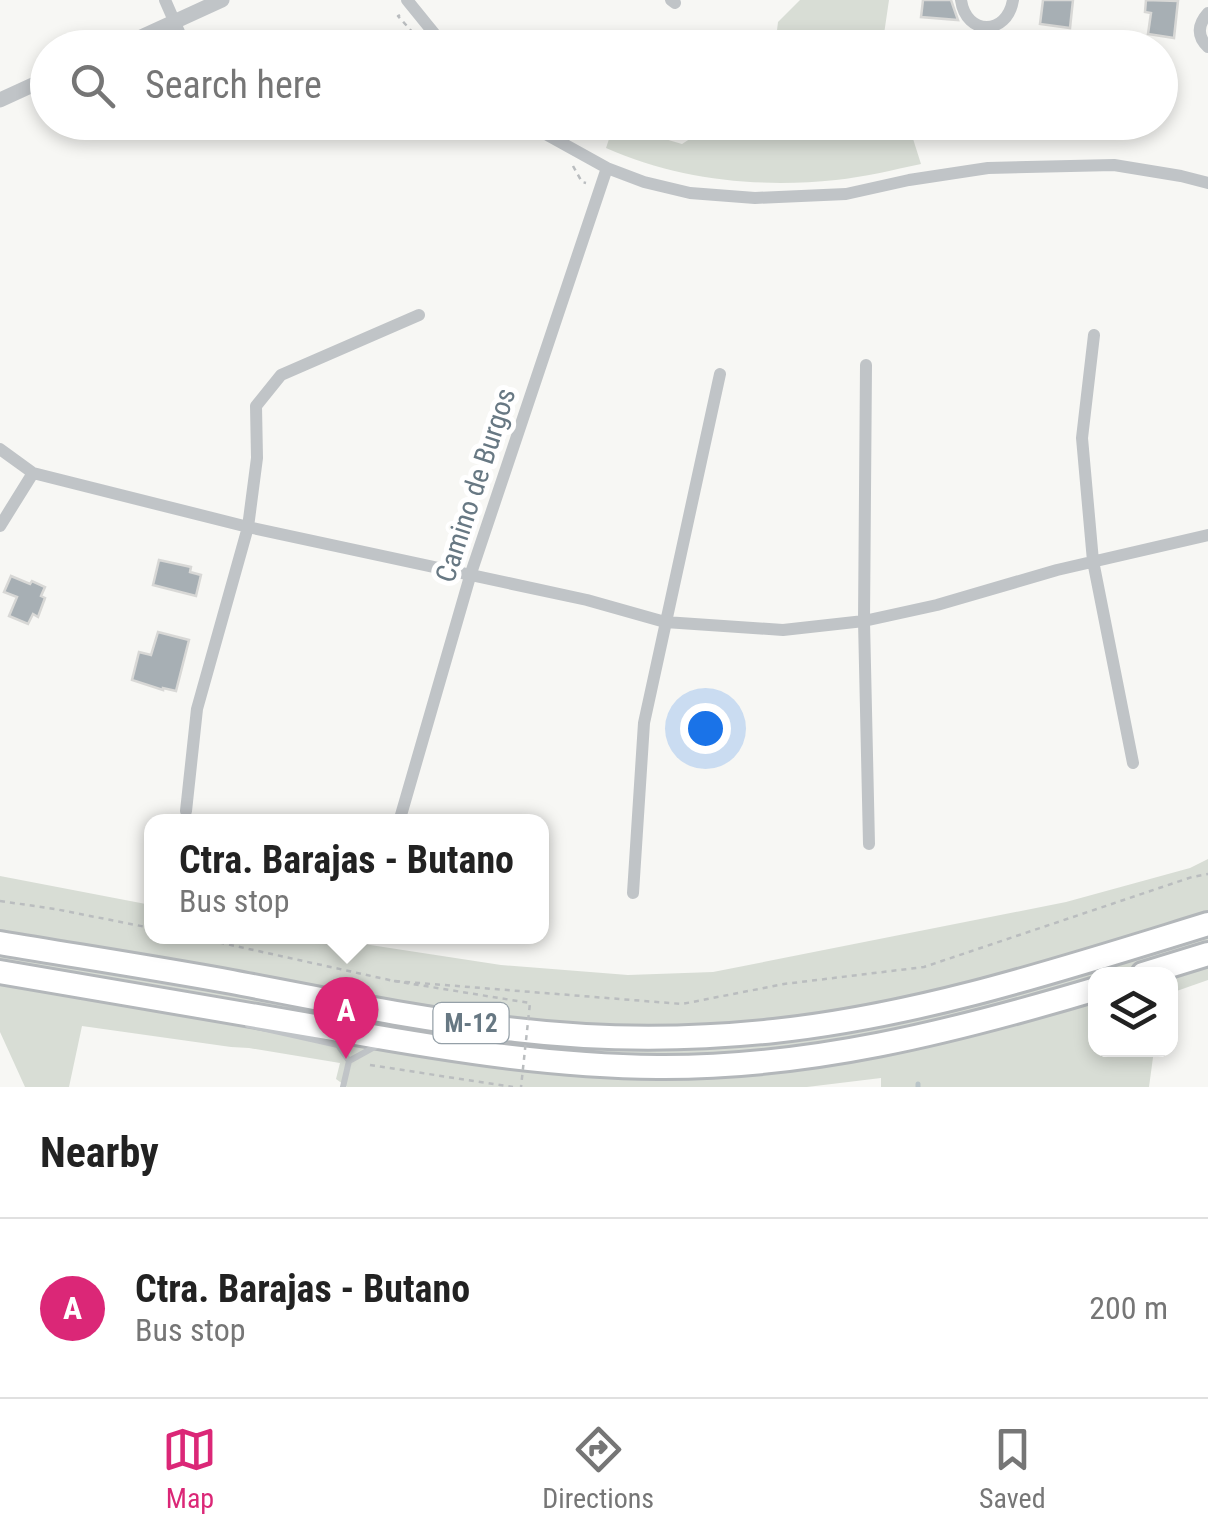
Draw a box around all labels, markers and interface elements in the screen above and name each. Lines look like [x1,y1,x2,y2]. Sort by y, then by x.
search box [30,30,1178,140]
icon: search [65,58,120,113]
text: Search here [145,63,322,107]
street label: Camino de Burgos [429,384,522,586]
your location [680,703,731,754]
popup [144,814,549,944]
text: Ctra. Barajas - Butano [179,838,514,882]
text: Bus stop [179,882,289,920]
map controls [1088,967,1178,1057]
button: layers [1088,967,1178,1057]
pin: A [314,976,378,1059]
road number: M-12 [434,1003,508,1043]
text: Nearby [40,1128,159,1177]
text: Ctra. Barajas - Butano [135,1267,470,1311]
text: A [63,1289,82,1327]
text: 200 m [1089,1289,1168,1327]
text: Bus stop [135,1311,245,1349]
tab: Map [162,1422,217,1515]
tab: Directions [542,1422,654,1515]
tab: Saved [979,1422,1046,1515]

